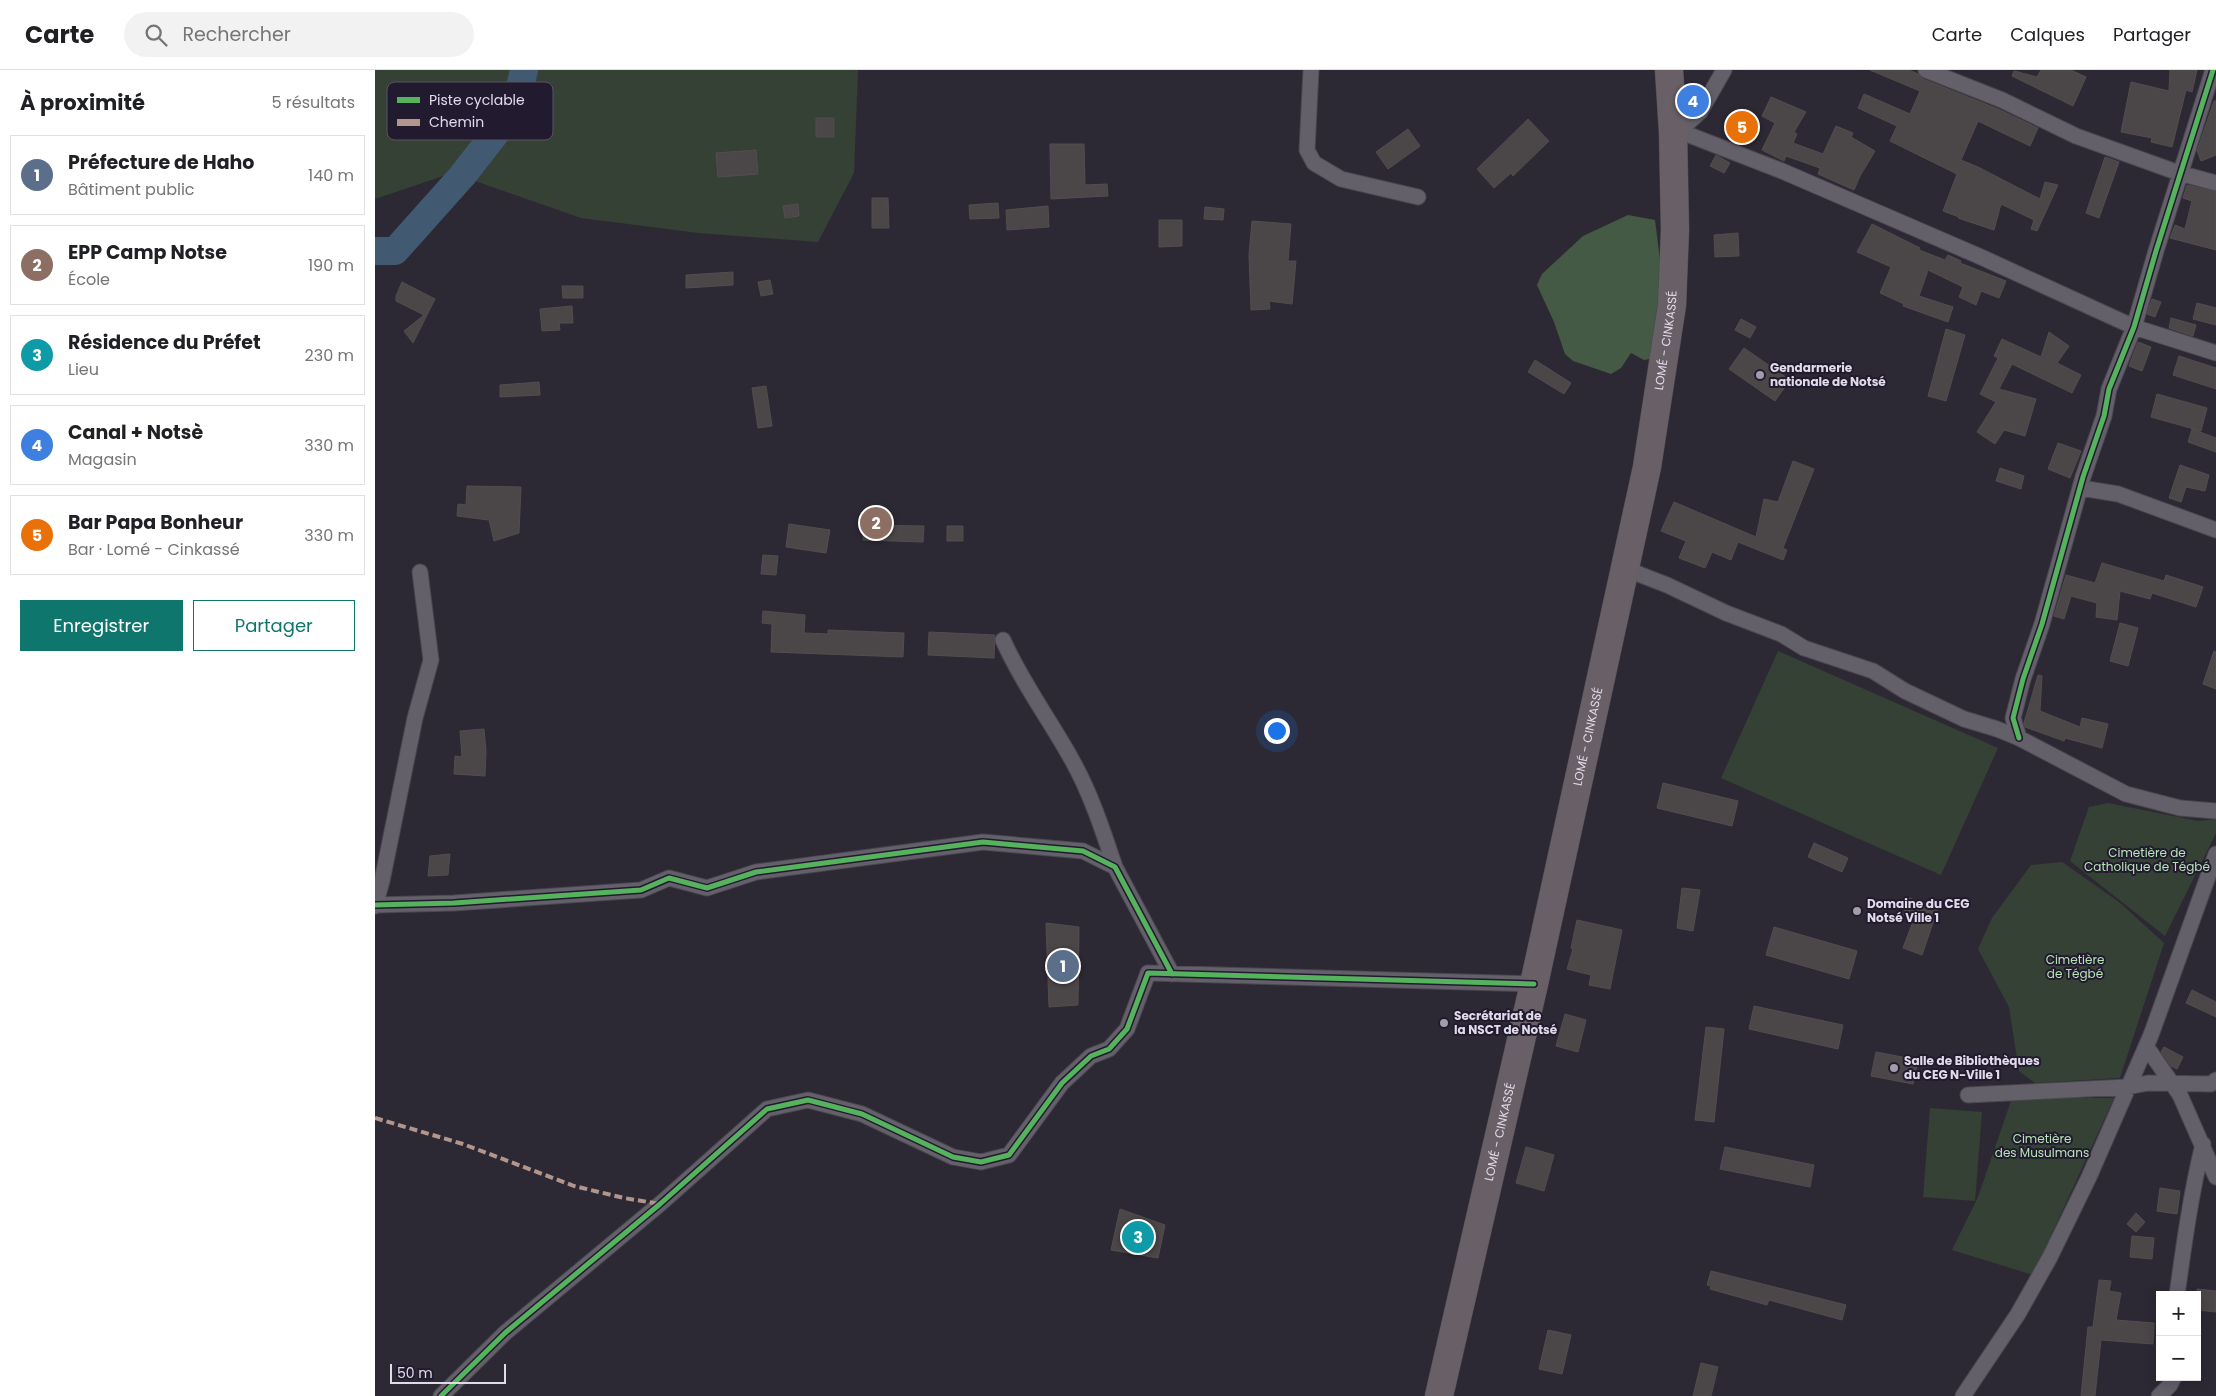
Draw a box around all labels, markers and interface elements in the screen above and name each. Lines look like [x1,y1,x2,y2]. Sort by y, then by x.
search box [124,12,474,57]
text: Carte [25,18,94,51]
icon: search [142,21,170,49]
text: Rechercher [182,21,291,48]
text: Carte [1932,22,1982,47]
text: Calques [2010,22,2085,47]
text: Partager [2113,22,2191,47]
legend [387,82,553,140]
pin: 4 [1677,82,1709,120]
text: À proximité [20,88,145,117]
text: Piste cyclable [429,90,525,110]
text: 5 résultats [271,91,355,114]
pin: 5 [1726,108,1758,146]
text: Chemin [429,112,484,132]
text: Préfecture de Haho [68,149,254,176]
text: 1 [34,164,40,187]
text: 140 m [308,164,354,187]
text: Bâtiment public [68,178,195,201]
text: EPP Camp Notse [68,239,227,266]
text: 2 [32,254,42,277]
text: 190 m [308,254,354,277]
text: École [68,268,110,291]
street label: LOMÉ - CINKASSÉ [1650,290,1681,391]
text: Résidence du Préfet [68,329,261,356]
text: 3 [32,344,42,367]
text: 230 m [305,344,354,367]
text: Lieu [68,358,99,381]
place label: Gendarmerie nationale de Notsé [1770,359,1886,390]
marker: Gendarmerie nationale de Notsé [1754,369,1766,381]
text: Canal + Notsè [68,419,203,446]
text: 4 [32,434,42,457]
text: 330 m [304,434,354,457]
text: Magasin [68,448,137,471]
pin: 2 [860,504,892,542]
text: Bar Papa Bonheur [68,509,243,536]
text: 5 [32,524,42,547]
text: 330 m [304,524,354,547]
text: Bar · Lomé - Cinkassé [68,538,240,561]
button: Enregistrer [20,600,183,651]
button: Partager [193,600,355,651]
street label: LOMÉ - CINKASSÉ [1569,686,1607,787]
your location [1264,718,1290,744]
park label: Cimetière de Catholique de Tégbé [2084,844,2210,875]
place label: Domaine du CEG Notsé Ville 1 [1867,895,1969,926]
marker: Domaine du CEG Notsé Ville 1 [1851,905,1863,917]
pin: 1 [1047,947,1079,985]
park label: Cimetière de Tégbé [2046,951,2104,982]
place label: Secrétariat de la NSCT de Notsé [1454,1007,1558,1038]
marker: Secrétariat de la NSCT de Notsé [1438,1017,1450,1029]
place label: Salle de Bibliothèques du CEG N-Ville 1 [1904,1052,2040,1083]
marker: Salle de Bibliothèques du CEG N-Ville 1 [1888,1062,1900,1074]
street label: LOMÉ - CINKASSÉ [1480,1081,1519,1183]
park label: Cimetière des Musulmans [1995,1130,2089,1161]
pin: 3 [1122,1218,1154,1256]
map controls [2156,1291,2201,1381]
button: + [2156,1291,2201,1336]
button: − [2156,1336,2201,1381]
scale bar [390,1361,506,1384]
text: 50 m [397,1363,433,1383]

